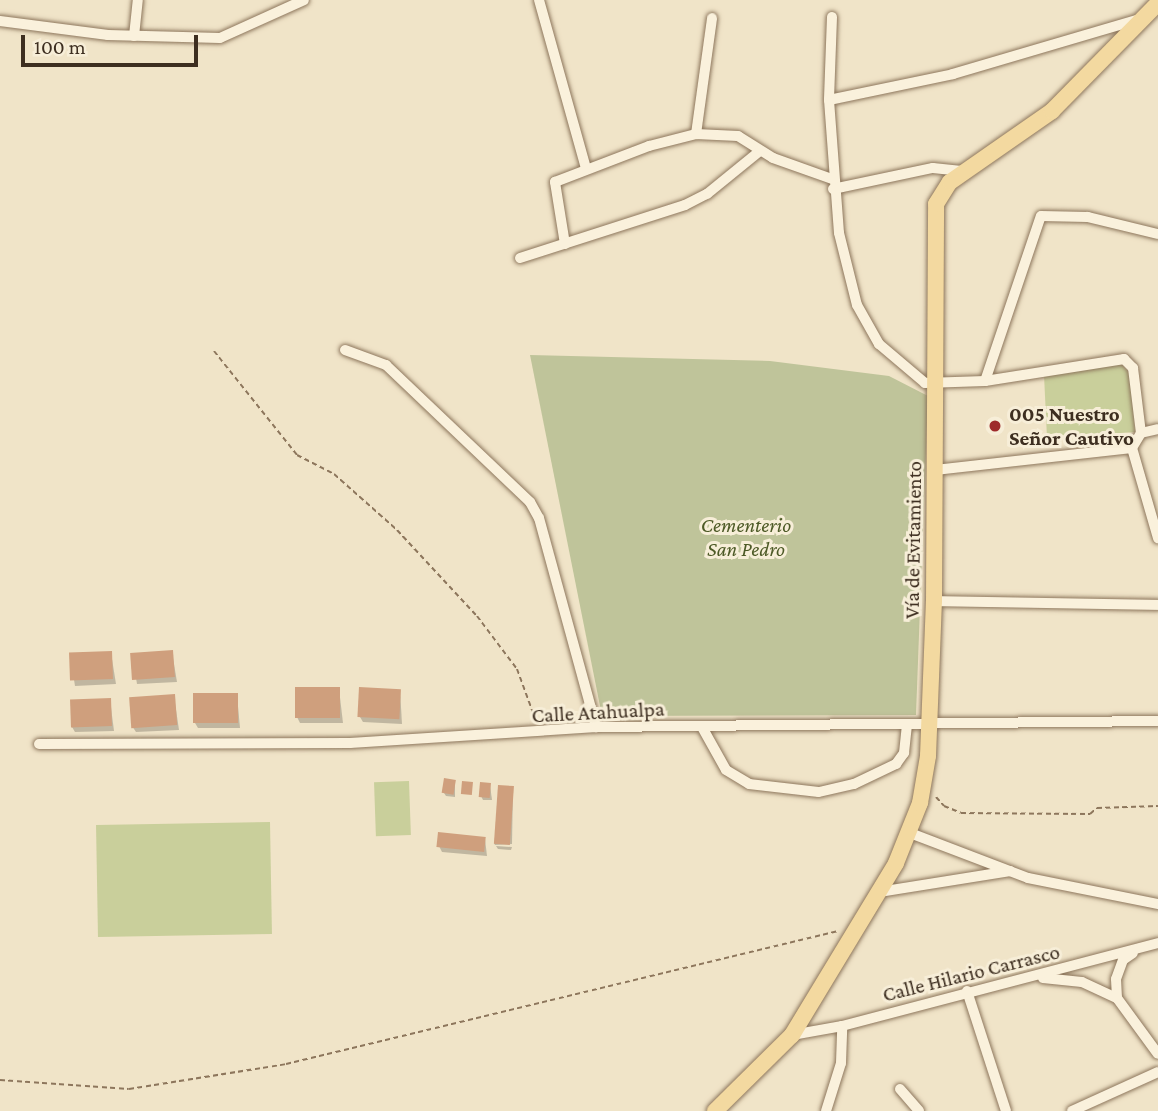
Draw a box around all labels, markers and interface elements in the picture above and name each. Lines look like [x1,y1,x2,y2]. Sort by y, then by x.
scale bar [24,21,201,65]
text: 100 m [34,35,86,59]
place label: 005 Nuestro Señor Cautivo [1009,401,1134,451]
marker: 005 Nuestro Señor Cautivo [987,418,1003,434]
street label: Vía de Evitamiento [899,461,927,619]
park label: Cementerio San Pedro [701,512,791,562]
street label: Calle Atahualpa [531,696,665,728]
street label: Calle Hilario Carrasco [880,939,1062,1007]

